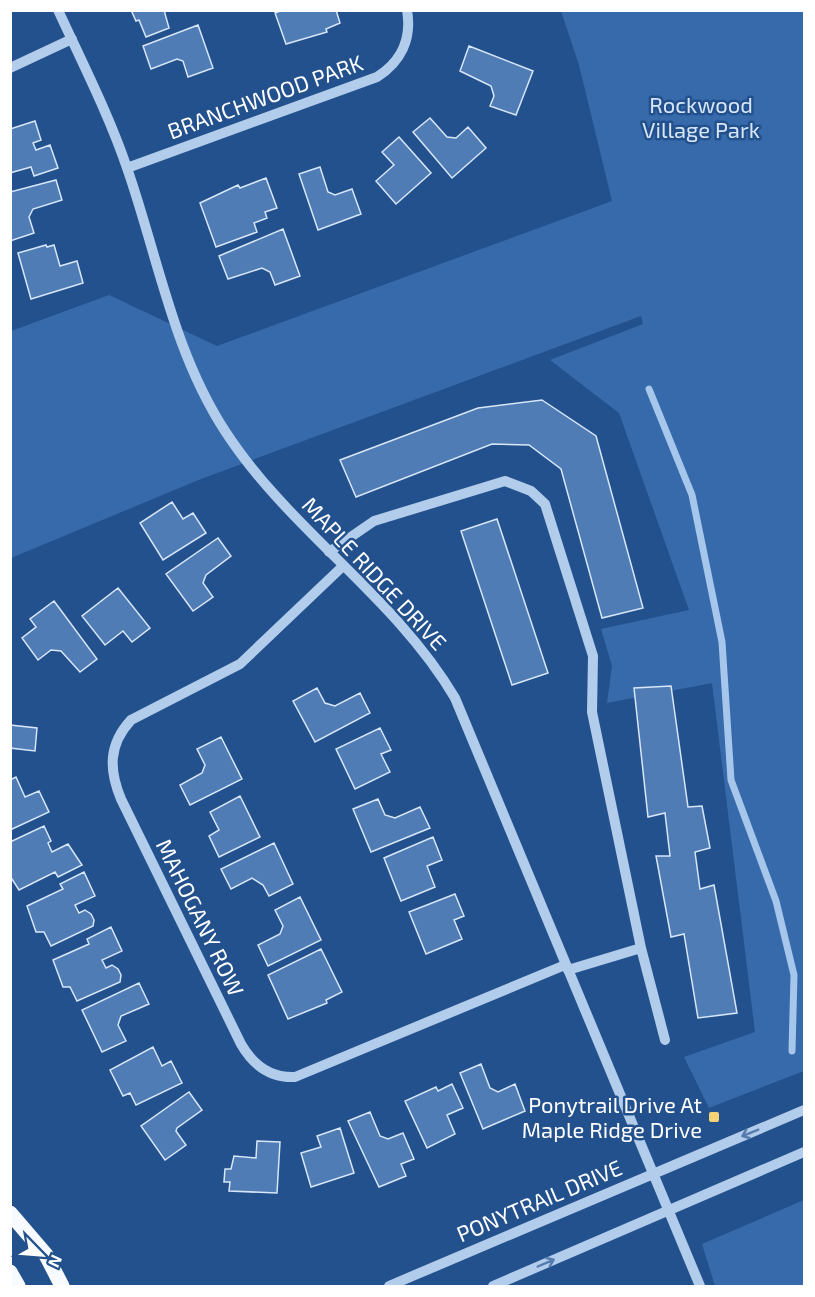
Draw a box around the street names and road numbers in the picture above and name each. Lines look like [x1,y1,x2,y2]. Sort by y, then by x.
street label: BRANCHWOOD PARK [164,49,366,143]
street label: MAPLE RIDGE DRIVE [298,491,452,655]
street label: MAHOGANY ROW [152,834,250,1000]
street label: PONYTRAIL DRIVE [452,1153,626,1247]

